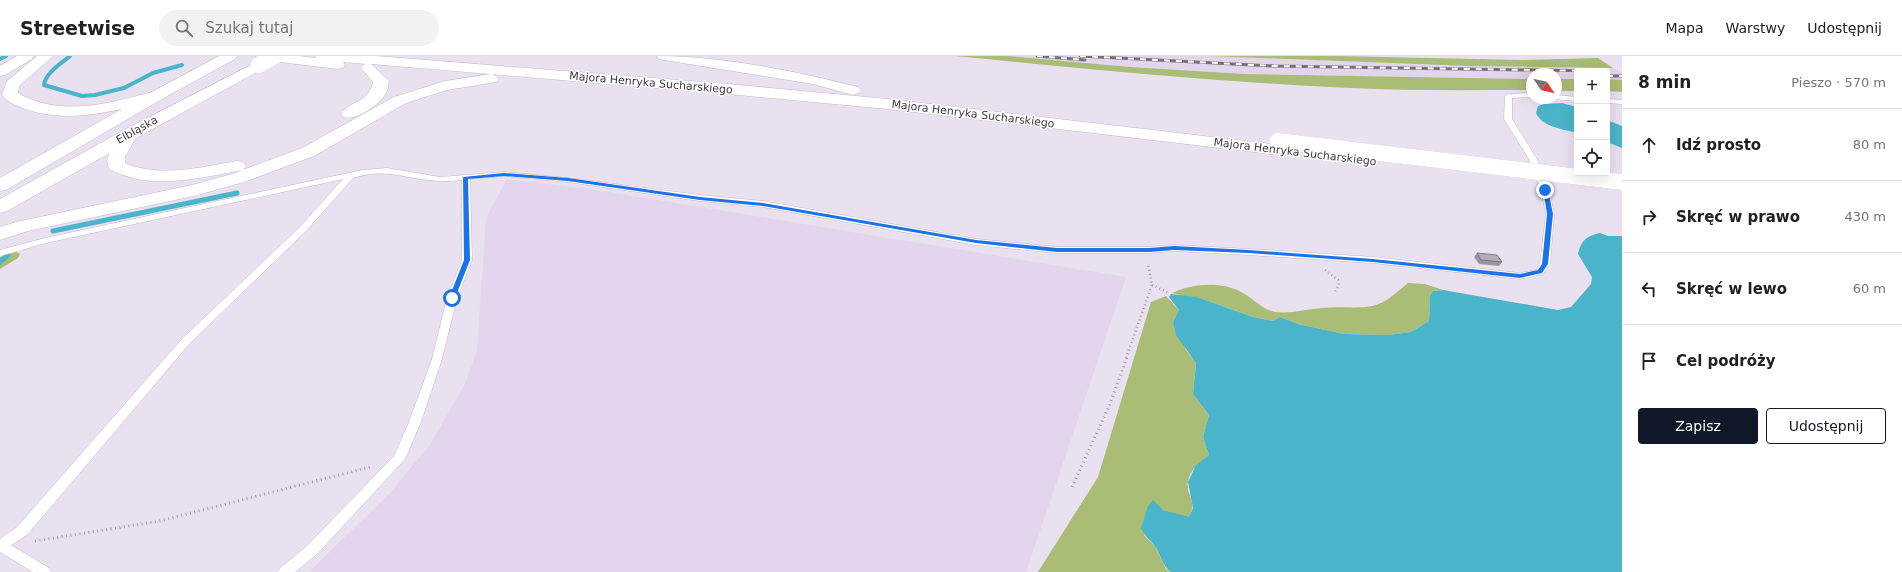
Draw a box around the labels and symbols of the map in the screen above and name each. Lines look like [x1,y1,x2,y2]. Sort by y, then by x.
north arrow [1526,68,1562,104]
street label: Majora Henryka Sucharskiego [569,69,734,97]
street label: Majora Henryka Sucharskiego [891,98,1056,130]
street label: Elbląska [114,113,160,147]
street label: Majora Henryka Sucharskiego [1213,136,1378,168]
route end [1536,181,1554,199]
route start [443,289,461,307]

